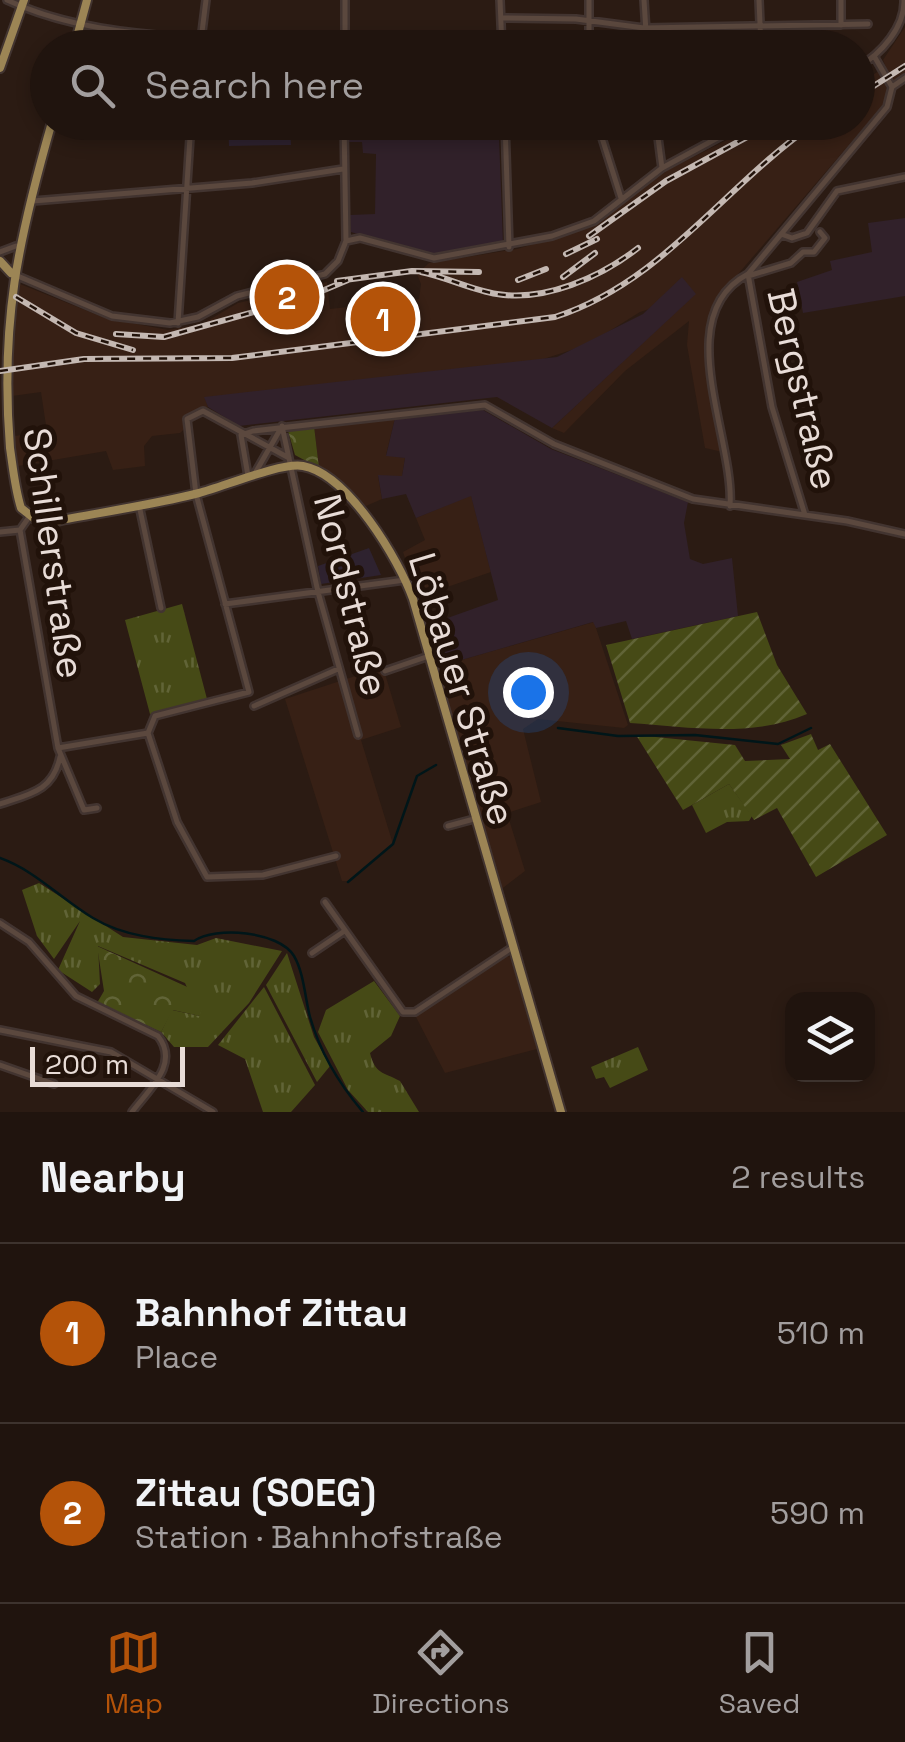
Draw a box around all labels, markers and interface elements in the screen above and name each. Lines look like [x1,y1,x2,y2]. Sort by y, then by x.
search box [30,30,875,140]
icon: search [65,58,120,113]
text: Search here [145,61,364,109]
pin: 2 [254,260,320,334]
pin: 1 [350,282,416,356]
street label: Bergstraße [757,284,849,494]
street label: Schillerstraße [13,425,95,681]
street label: Nordstraße [303,489,399,701]
street label: Löbauer Straße [398,547,526,831]
your location [503,667,554,718]
map controls [785,992,875,1082]
button: layers [785,992,875,1082]
scale bar [30,1042,185,1086]
text: 200 m [45,1046,129,1082]
text: Nearby [40,1151,186,1204]
text: 2 results [731,1157,865,1197]
text: Bahnhof Zittau [135,1289,408,1337]
text: 1 [65,1313,80,1353]
text: 510 m [777,1313,865,1353]
text: Place [135,1337,218,1377]
text: Zittau (SOEG) [135,1469,376,1517]
text: 2 [63,1493,82,1533]
text: 590 m [770,1493,865,1533]
text: Station · Bahnhofstraße [135,1517,503,1557]
tab: Map [105,1625,163,1721]
tab: Directions [372,1625,509,1721]
tab: Saved [719,1625,800,1721]

